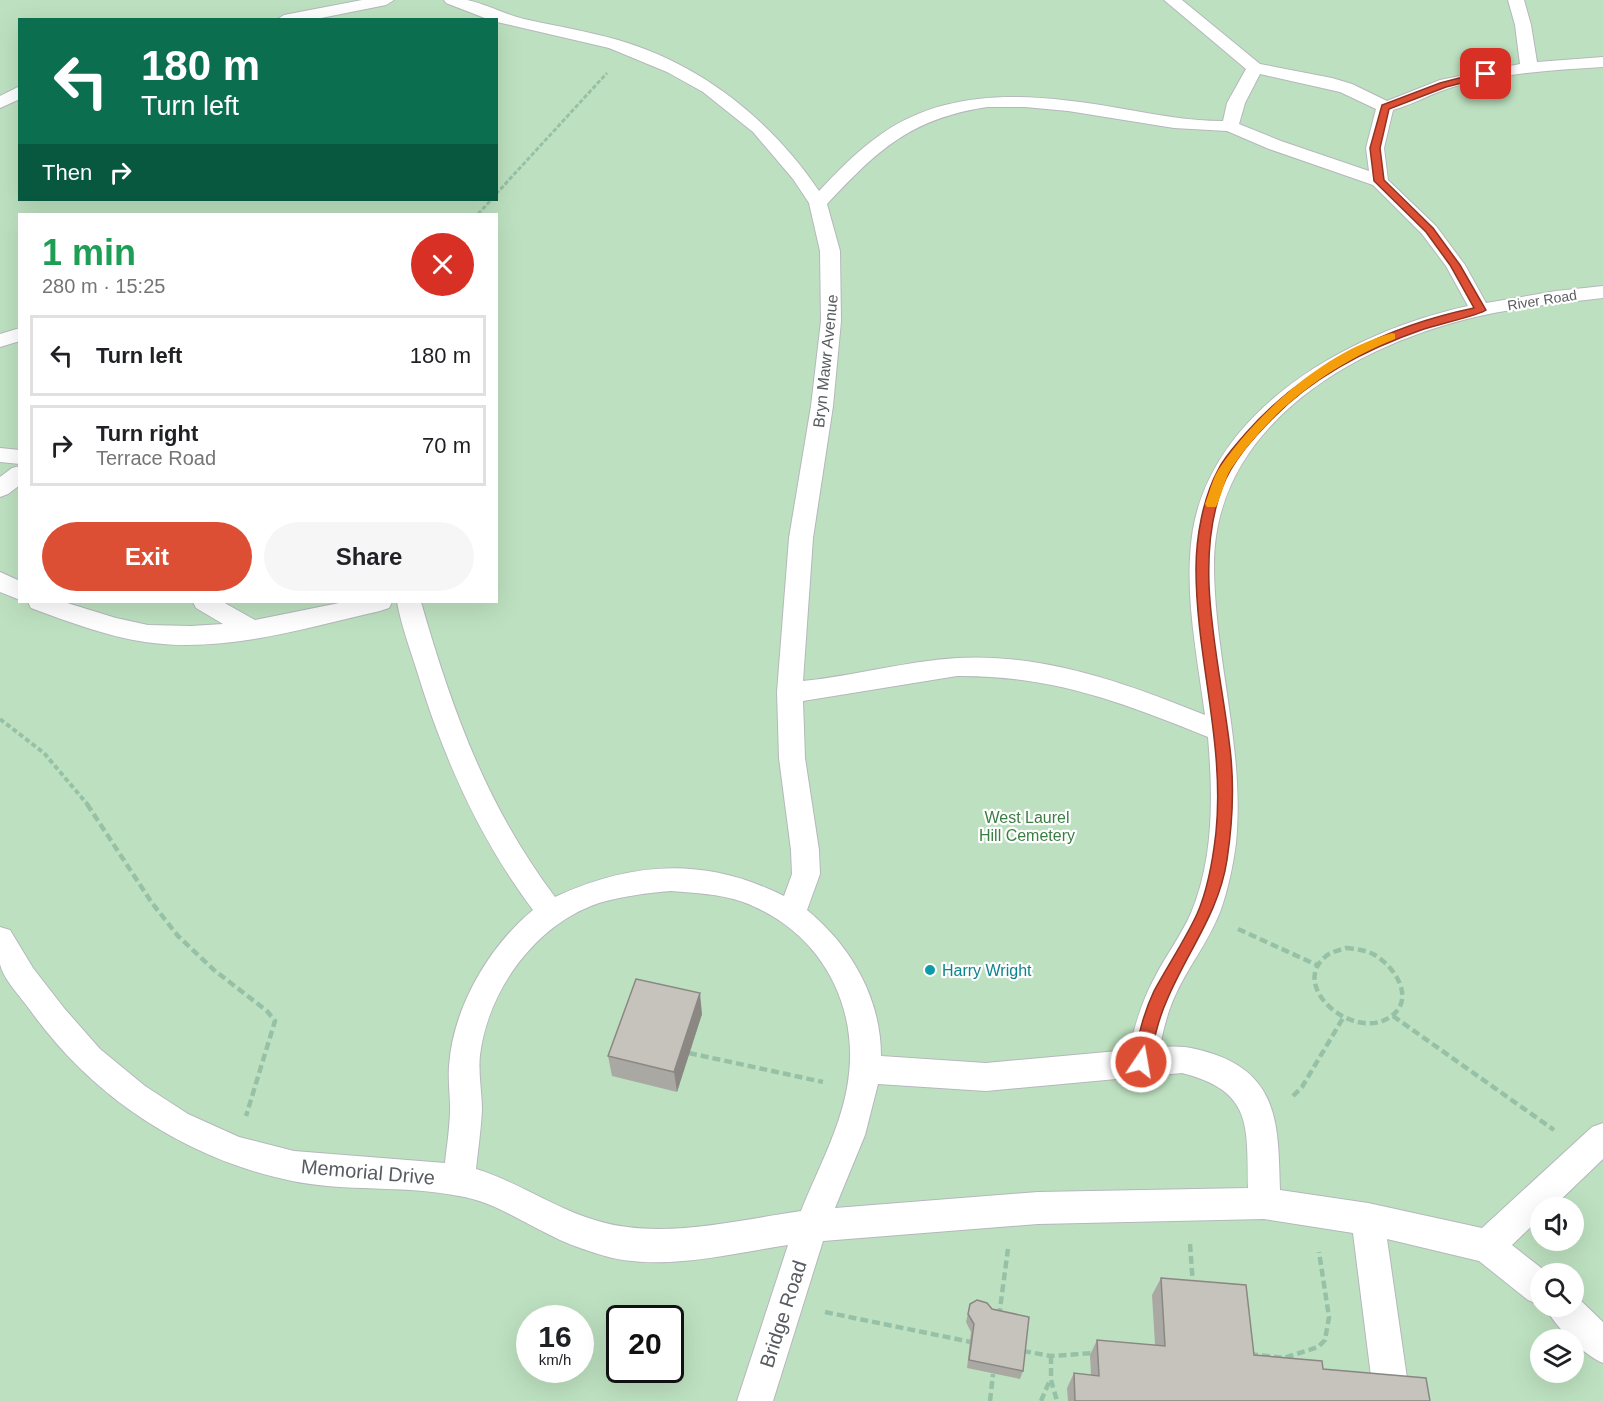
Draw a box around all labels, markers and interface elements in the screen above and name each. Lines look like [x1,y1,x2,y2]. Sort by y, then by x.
icon: left [42,42,120,120]
text: 180 m [141,42,260,89]
pin [1460,48,1511,99]
icon: arrive [1469,57,1502,90]
text: Turn left [141,91,239,121]
icon: right [104,156,137,189]
text: Then [42,160,92,185]
text: 1 min [42,232,136,273]
button: close [411,233,474,296]
text: 280 m · 15:25 [42,275,165,297]
street label: River Road [1506,287,1578,313]
street label: Bryn Mawr Avenue [810,293,841,429]
icon: left [45,339,78,372]
text: Turn left [96,343,182,368]
text: 180 m [410,343,471,368]
text: Turn right [96,421,198,446]
icon: right [45,429,78,462]
text: 70 m [422,433,471,458]
text: Terrace Road [96,447,216,469]
button: Exit [42,522,252,591]
button: Share [264,522,474,591]
park label: West Laurel Hill Cemetery [979,809,1075,844]
place label: Harry Wright [942,962,1032,979]
marker: Harry Wright [923,963,937,977]
position arrow [1109,1030,1173,1094]
street label: Memorial Drive [300,1155,436,1189]
map controls [1530,1197,1584,1383]
button: sound [1530,1197,1584,1251]
street label: Bridge Road [755,1258,811,1370]
button: search [1530,1263,1584,1317]
speed limit sign: 20 [606,1305,684,1383]
text: 16 [538,1320,572,1353]
button: layers [1530,1329,1584,1383]
text: km/h [539,1351,571,1368]

